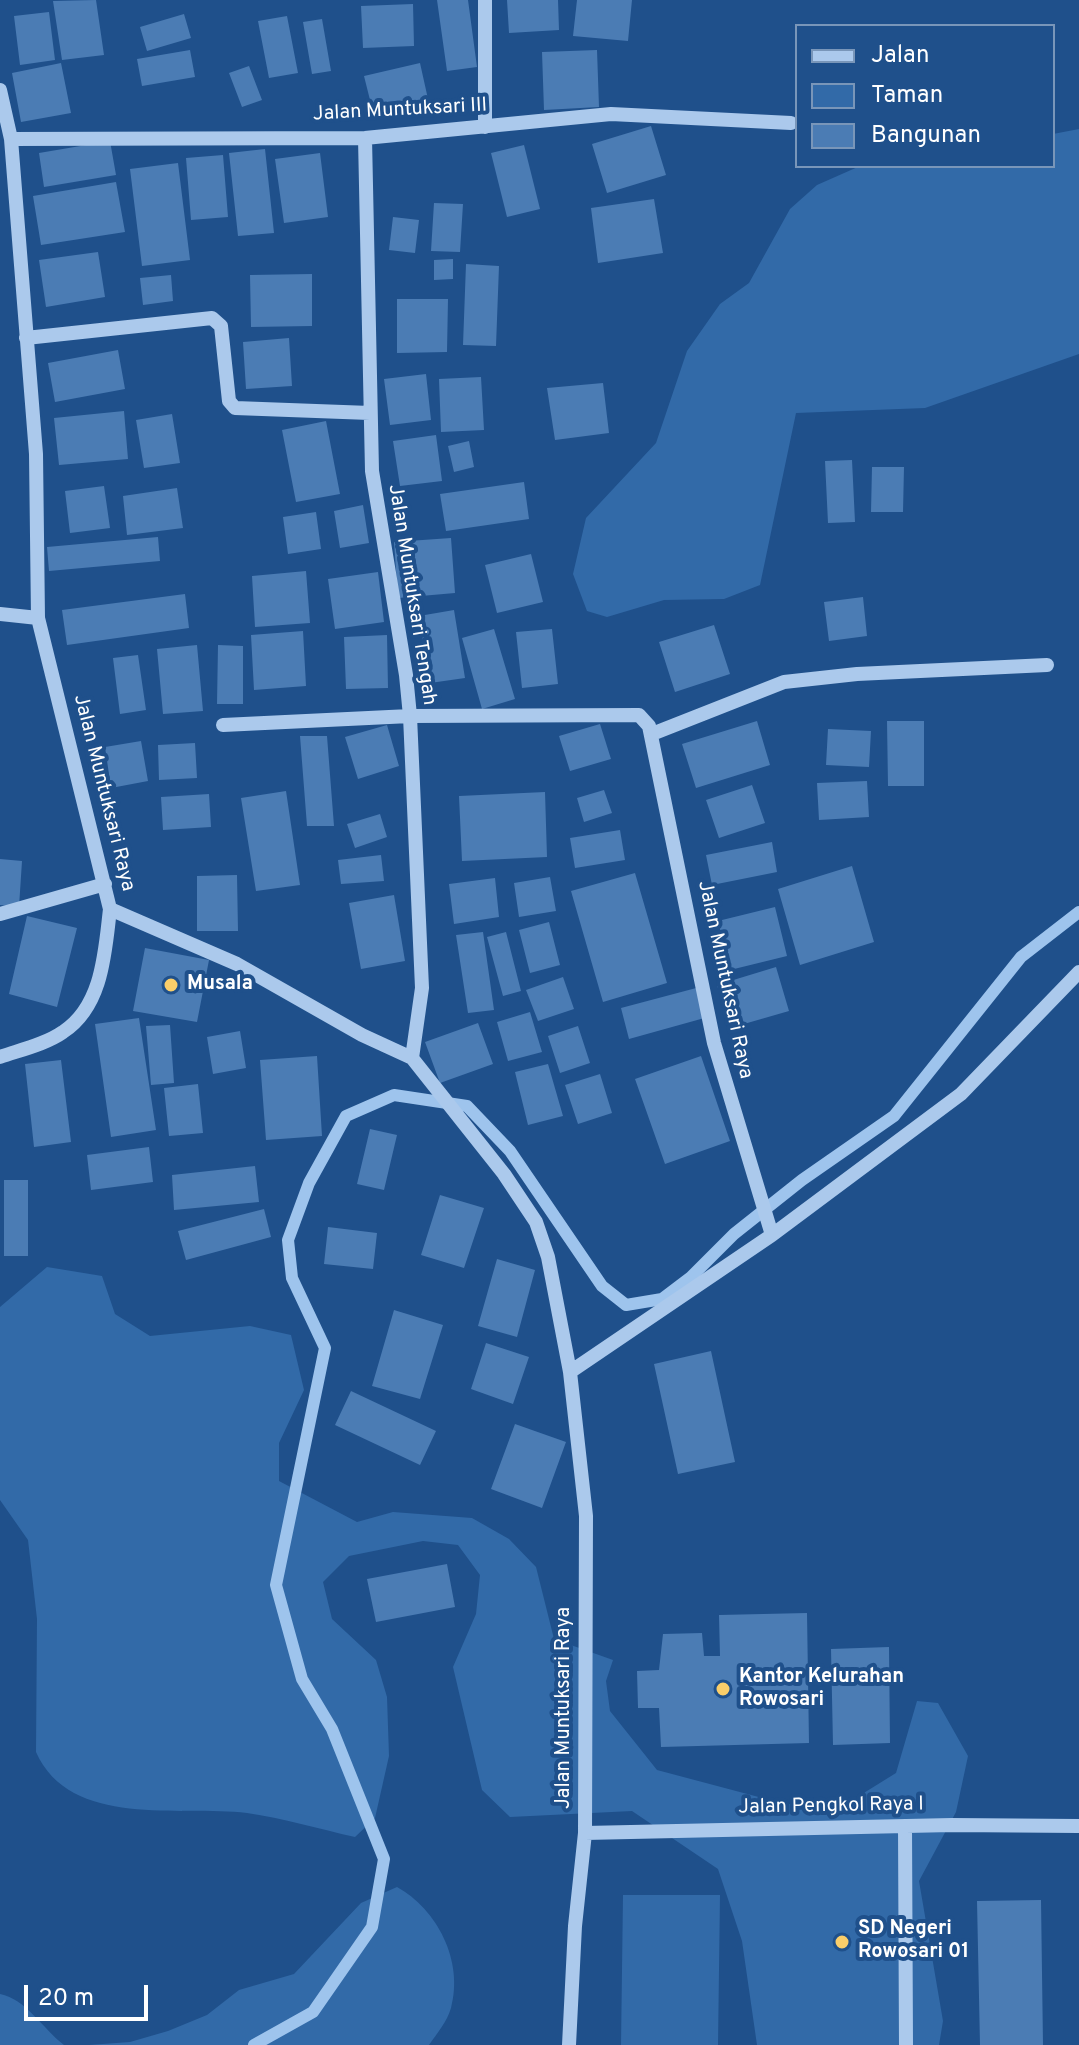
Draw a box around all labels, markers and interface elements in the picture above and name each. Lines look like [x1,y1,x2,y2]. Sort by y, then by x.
legend [795,24,1055,168]
text: Jalan [871,41,929,71]
text: Taman [871,81,943,111]
street label: Jalan Muntuksari III [312,94,488,128]
text: Bangunan [871,121,981,151]
street label: Jalan Muntuksari Tengah [382,483,440,707]
street label: Jalan Muntuksari Raya [67,692,139,894]
street label: Jalan Muntuksari Raya [691,879,757,1081]
place label: Musala [187,973,253,997]
marker: Musala [162,976,180,994]
street label: Jalan Muntuksari Raya [553,1607,577,1809]
place label: Kantor Kelurahan Rowosari [739,1666,904,1713]
marker: Kantor Kelurahan Rowosari [714,1680,732,1698]
street label: Jalan Pengkol Raya I [738,1793,924,1821]
place label: SD Negeri Rowosari 01 [858,1918,969,1965]
marker: SD Negeri Rowosari 01 [833,1933,851,1951]
scale bar [28,1969,152,2019]
text: 20 m [38,1984,94,2014]

